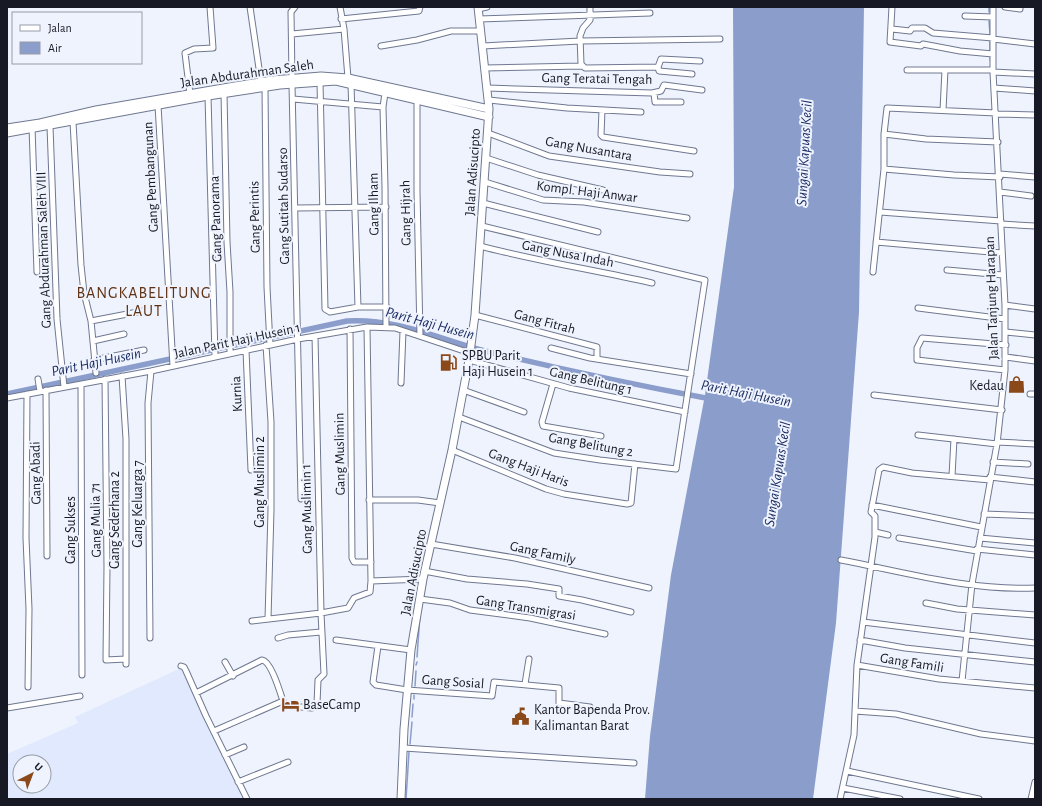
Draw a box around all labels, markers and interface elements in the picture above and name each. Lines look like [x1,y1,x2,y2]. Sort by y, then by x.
legend [12,12,142,64]
text: Jalan [48,22,72,34]
text: Air [48,42,62,54]
street label: Jalan Abdurahman Saleh [180,58,315,90]
street label: Gang Teratai Tengah [541,71,653,87]
water label: Sungai Kapuas Kecil [794,99,815,206]
street label: Gang Pembangunan [141,121,161,233]
street label: Jalan Adisucipto [463,128,483,216]
street label: Gang Nusantara [544,134,634,164]
street label: Gang Sutitah Sudarso [276,147,292,265]
street label: Gang Abdurahman Saleh VIII [34,171,54,329]
street label: Gang Ilham [366,172,382,236]
street label: Gang Panorama [207,175,225,262]
street label: Kompl. Haji Anwar [536,179,639,205]
street label: Gang Hijrah [398,180,414,246]
street label: Gang Perintis [247,181,263,253]
street label: Jalan Tanjung Harapan [983,236,1001,360]
street label: Gang Nusa Indah [521,238,615,270]
district label: BANGKABELITUNG LAUT [76,285,212,319]
water label: Parit Haji Husein [384,304,476,343]
street label: Gang Fitrah [513,307,577,337]
street label: Jalan Parit Haji Husein 1 [173,321,302,361]
water label: Parit Haji Husein [50,346,142,379]
place label: SPBU Parit Haji Husein 1 [462,349,533,379]
fuel station icon: SPBU Parit Haji Husein 1 [439,353,459,373]
street label: Gang Belitung 1 [548,365,633,397]
street label: Kurnia [229,375,245,412]
shop icon: Kedau [1007,375,1027,395]
water label: Parit Haji Husein [700,377,792,410]
place label: Kedau [969,379,1004,393]
street label: Gang Muslimin [332,413,348,495]
water label: Sungai Kapuas Kecil [762,420,793,528]
street label: Gang Belitung 2 [547,431,634,459]
street label: Gang Muslimin 2 [253,436,267,528]
street label: Gang Abadi [28,441,44,505]
street label: Gang Haji Haris [487,446,571,490]
street label: Gang Keluarga 7 [131,460,145,548]
street label: Gang Muslimin 1 [299,464,315,554]
street label: Gang Sederhana 2 [108,471,122,569]
street label: Gang Mulia 71 [88,482,104,558]
street label: Gang Sukses [64,496,78,564]
street label: Jalan Adisucipto [399,528,429,617]
street label: Gang Family [509,539,577,567]
street label: Gang Transmigrasi [475,593,577,623]
street label: Gang Famili [879,651,945,675]
street label: Gang Sosial [421,673,485,691]
hotel icon: BaseCamp [280,694,300,714]
place label: BaseCamp [303,698,361,712]
place label: Kantor Bapenda Prov. Kalimantan Barat [534,703,650,733]
public building icon: Kantor Bapenda Prov. Kalimantan Barat [511,707,531,727]
north arrow [12,754,52,794]
text: U [32,761,45,773]

